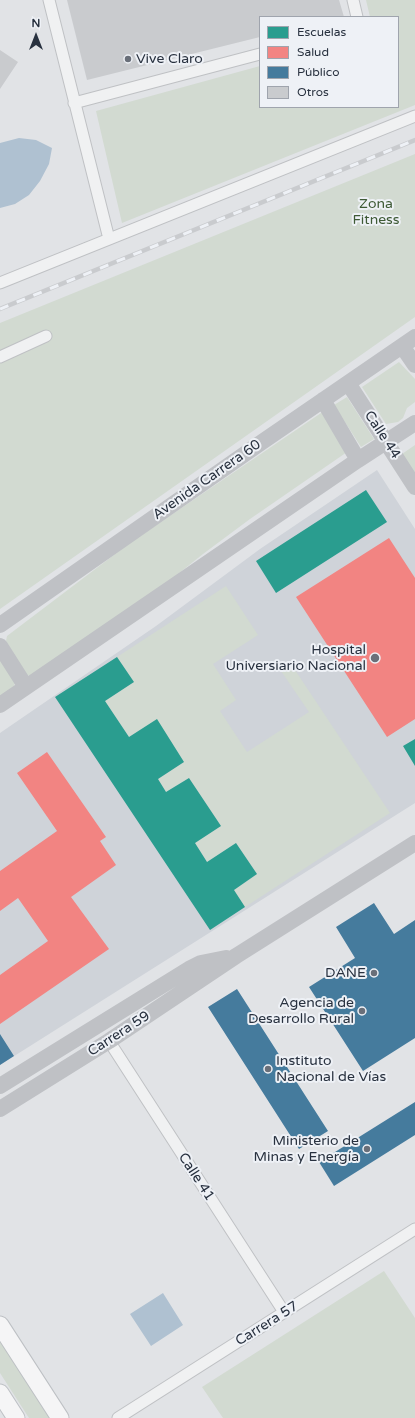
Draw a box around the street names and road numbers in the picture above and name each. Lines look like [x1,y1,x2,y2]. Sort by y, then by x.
street label: Calle 44 [360,408,404,462]
street label: Avenida Carrera 60 [150,436,264,524]
street label: Carrera 59 [85,1008,153,1060]
street label: Calle 41 [174,1150,218,1204]
street label: Carrera 57 [233,1298,301,1350]

